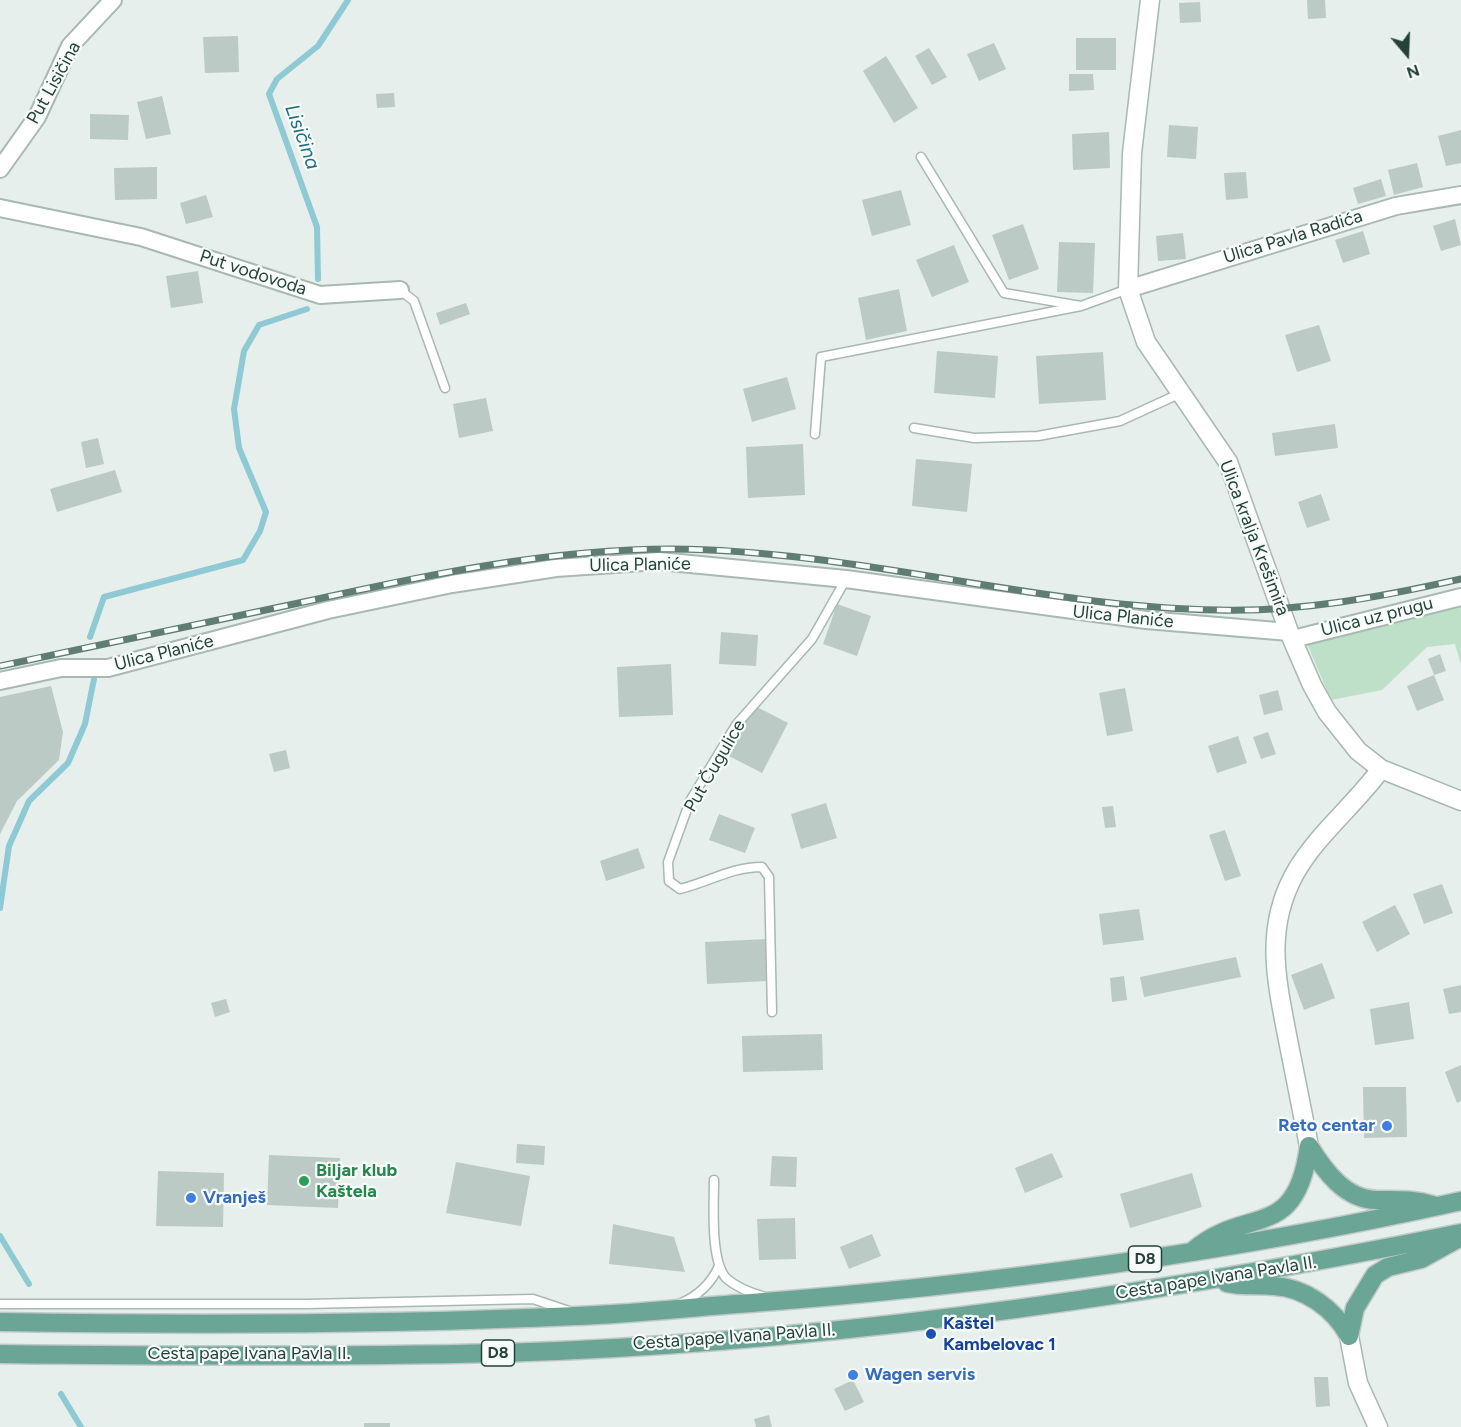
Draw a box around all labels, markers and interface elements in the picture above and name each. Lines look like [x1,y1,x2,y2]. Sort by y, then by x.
north arrow [1377,24,1437,84]
street label: Put Lisičina [23,38,85,128]
text: N [1404,60,1422,82]
water label: Lisičina [279,101,325,173]
street label: Ulica Pavla Radića [1221,206,1365,268]
street label: Put vodovoda [197,246,309,300]
street label: Ulica kralja Krešimira [1214,457,1294,619]
street label: Ulica Planiće [589,553,691,577]
street label: Ulica uz prugu [1319,593,1435,641]
street label: Ulica Planiće [1071,601,1175,633]
street label: Ulica Planiće [112,630,216,676]
street label: Put Čugulice [680,716,750,816]
place label: Reto centar [1278,1115,1375,1137]
marker: Reto centar [1380,1119,1394,1133]
place label: Biljar klub Kaštela [316,1160,397,1202]
marker: Biljar klub Kaštela [297,1174,311,1188]
place label: Vranješ [203,1187,266,1209]
marker: Vranješ [184,1191,198,1205]
road number: D8 [1128,1246,1162,1272]
street label: Cesta pape Ivana Pavla II. [1114,1251,1318,1305]
place label: Kaštel Kambelovac 1 [943,1313,1056,1356]
street label: Cesta pape Ivana Pavla II. [632,1319,836,1355]
marker: Kaštel Kambelovac 1 [924,1327,938,1341]
road number: D8 [482,1340,514,1366]
street label: Cesta pape Ivana Pavla II. [148,1343,350,1365]
place label: Wagen servis [865,1364,975,1386]
marker: Wagen servis [846,1368,860,1382]

